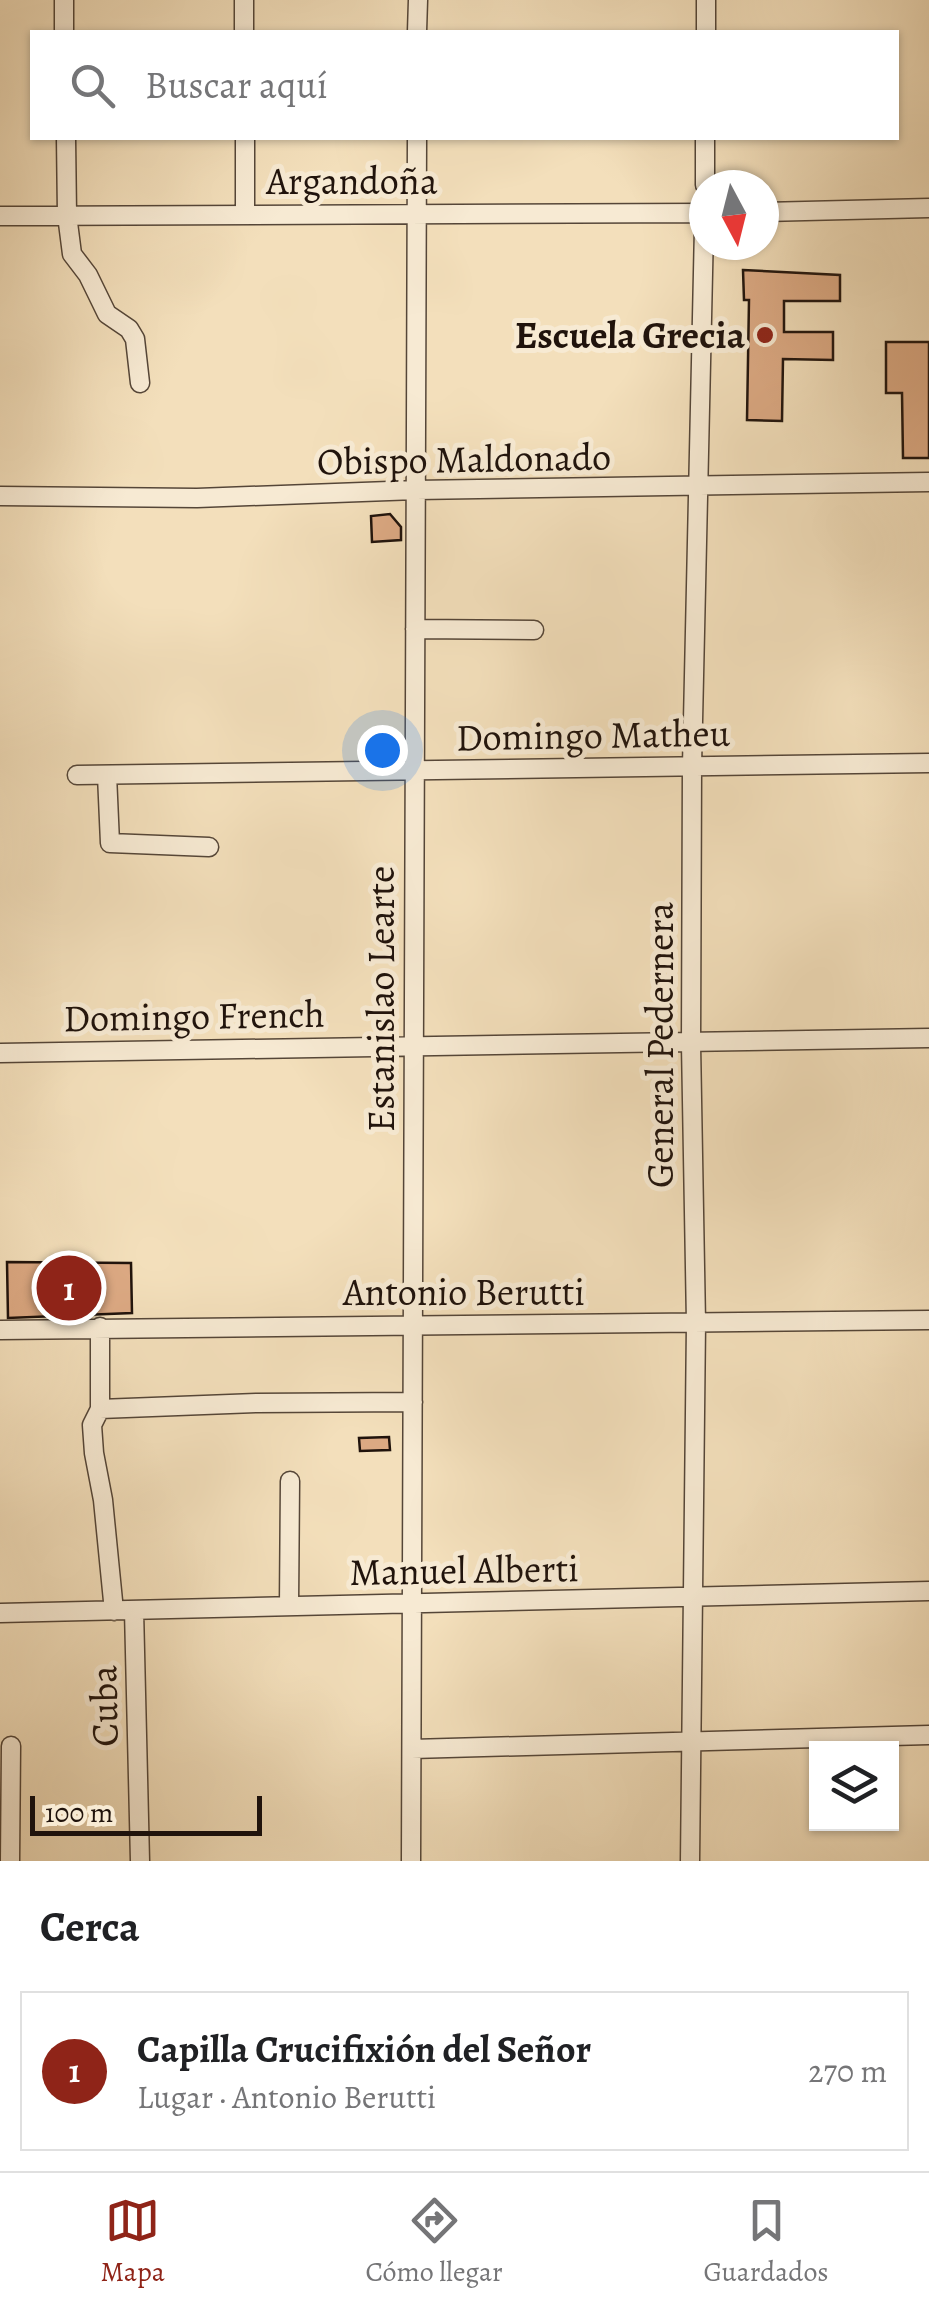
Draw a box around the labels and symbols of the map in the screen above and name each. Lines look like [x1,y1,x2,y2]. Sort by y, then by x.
street label: Argandoña [265,155,438,207]
north arrow [689,170,779,260]
place label: Escuela Grecia [515,309,746,361]
marker: Escuela Grecia [754,324,776,346]
street label: Obispo Maldonado [317,430,611,488]
street label: Domingo Matheu [455,707,731,763]
your location [357,725,408,776]
street label: Estanislao Learte [355,866,407,1132]
street label: General Pedernera [634,902,686,1188]
street label: Domingo French [63,988,325,1044]
pin: 1 [36,1250,102,1326]
street label: Antonio Berutti [342,1266,585,1318]
street label: Manuel Alberti [349,1542,579,1598]
street label: Cuba [77,1665,131,1747]
scale bar [30,1791,262,1836]

